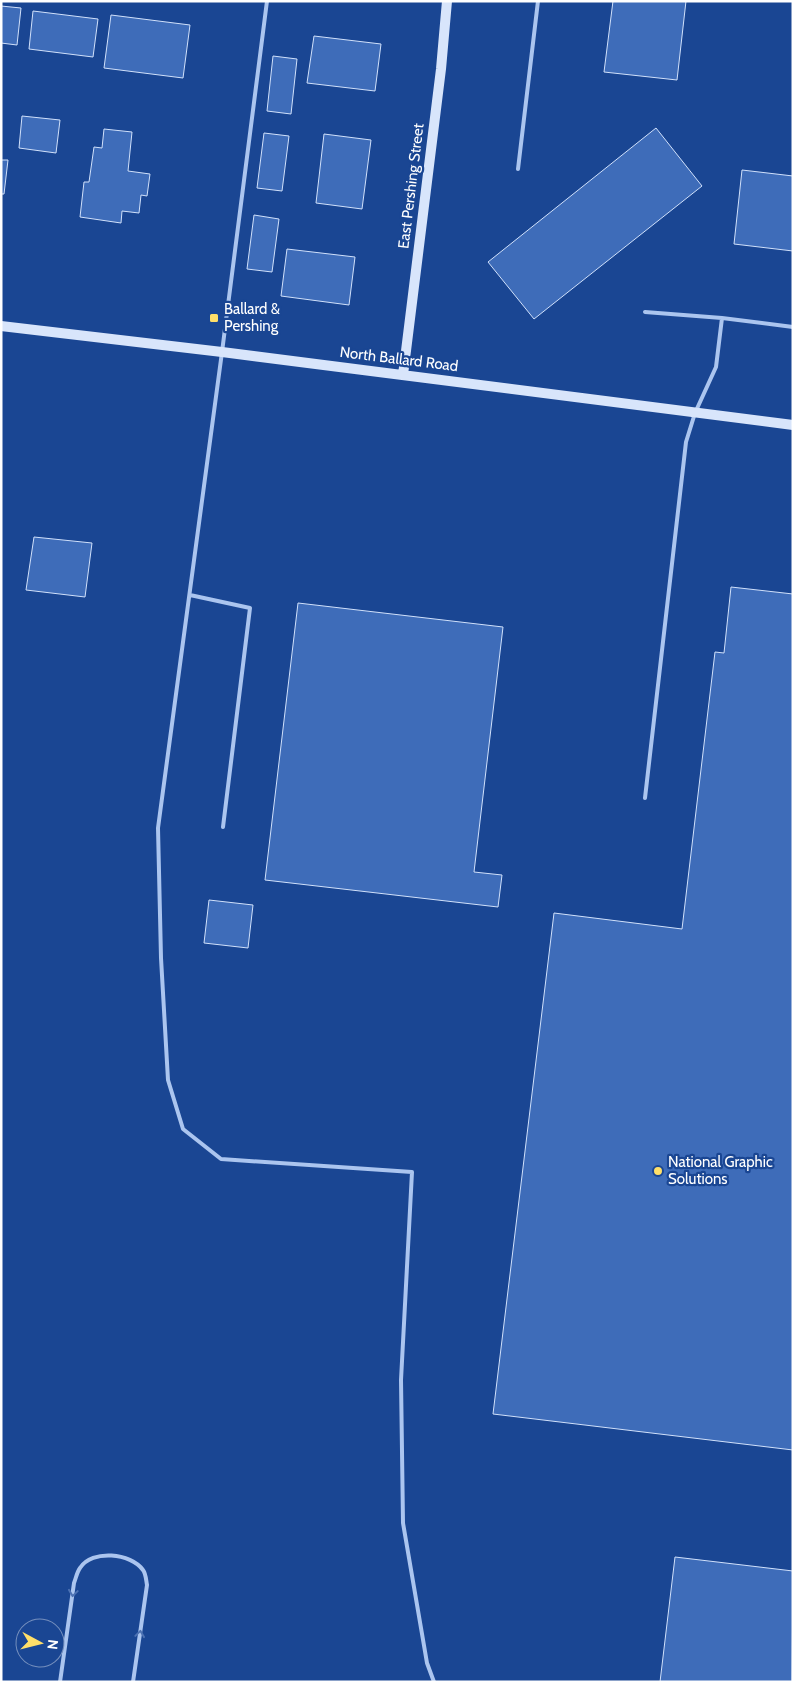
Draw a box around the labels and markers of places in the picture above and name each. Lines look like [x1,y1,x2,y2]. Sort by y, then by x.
place label: Ballard & Pershing [224,300,280,335]
marker: Ballard & Pershing [208,312,220,324]
place label: National Graphic Solutions [668,1153,773,1188]
marker: National Graphic Solutions [652,1165,664,1177]

